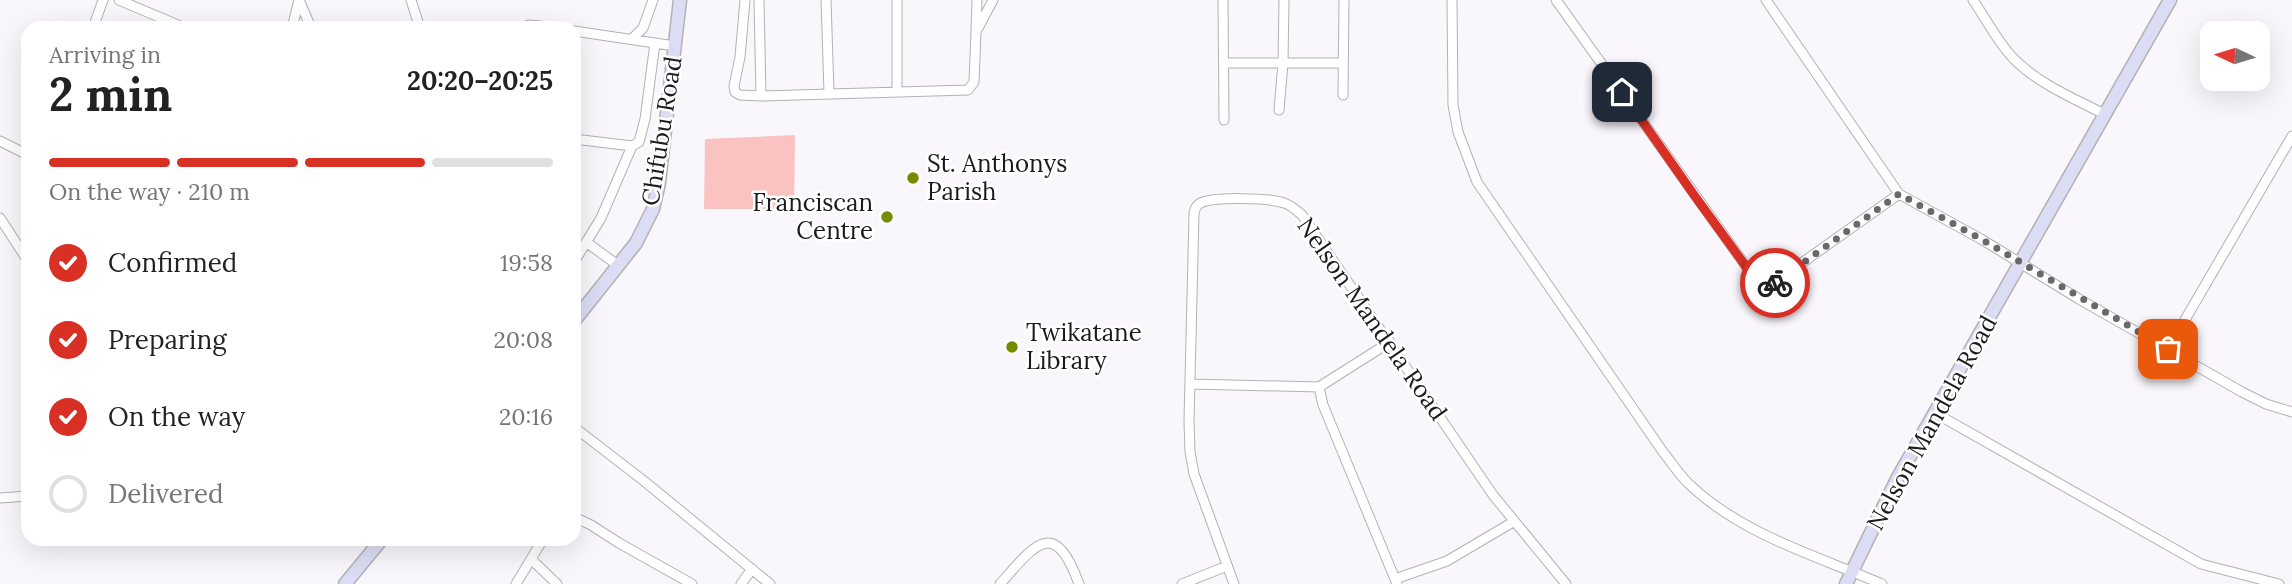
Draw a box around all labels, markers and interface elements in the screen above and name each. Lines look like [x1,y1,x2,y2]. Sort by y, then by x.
north arrow [2200,21,2270,91]
map controls [2200,21,2270,91]
text: Arriving in [49,40,161,69]
street label: Chifubu Road [634,54,689,208]
pin [1592,62,1652,122]
text: 20:20–20:25 [407,64,553,97]
text: 2 min [49,65,172,124]
icon: home [1603,73,1641,111]
place label: St. Anthonys Parish [927,148,1067,207]
marker: St. Anthonys Parish [905,170,921,186]
text: On the way · 210 m [49,177,250,206]
place label: Franciscan Centre [753,187,873,246]
marker: Franciscan Centre [879,209,895,225]
street label: Nelson Mandela Road [1291,211,1454,426]
icon: check [49,244,87,282]
text: Confirmed [108,246,237,279]
text: 19:58 [500,248,553,277]
courier [1740,248,1810,318]
icon: bike [1756,264,1794,302]
street label: Nelson Mandela Road [1860,310,2004,536]
place label: Twikatane Library [1026,317,1142,376]
pin [2138,319,2198,379]
icon: check [49,321,87,359]
text: Preparing [108,323,227,356]
text: 20:08 [493,325,553,354]
icon: bag [2149,330,2187,368]
marker: Twikatane Library [1004,339,1020,355]
icon: check [49,398,87,436]
text: On the way [108,400,245,433]
text: 20:16 [499,402,553,431]
text: Delivered [108,477,224,510]

